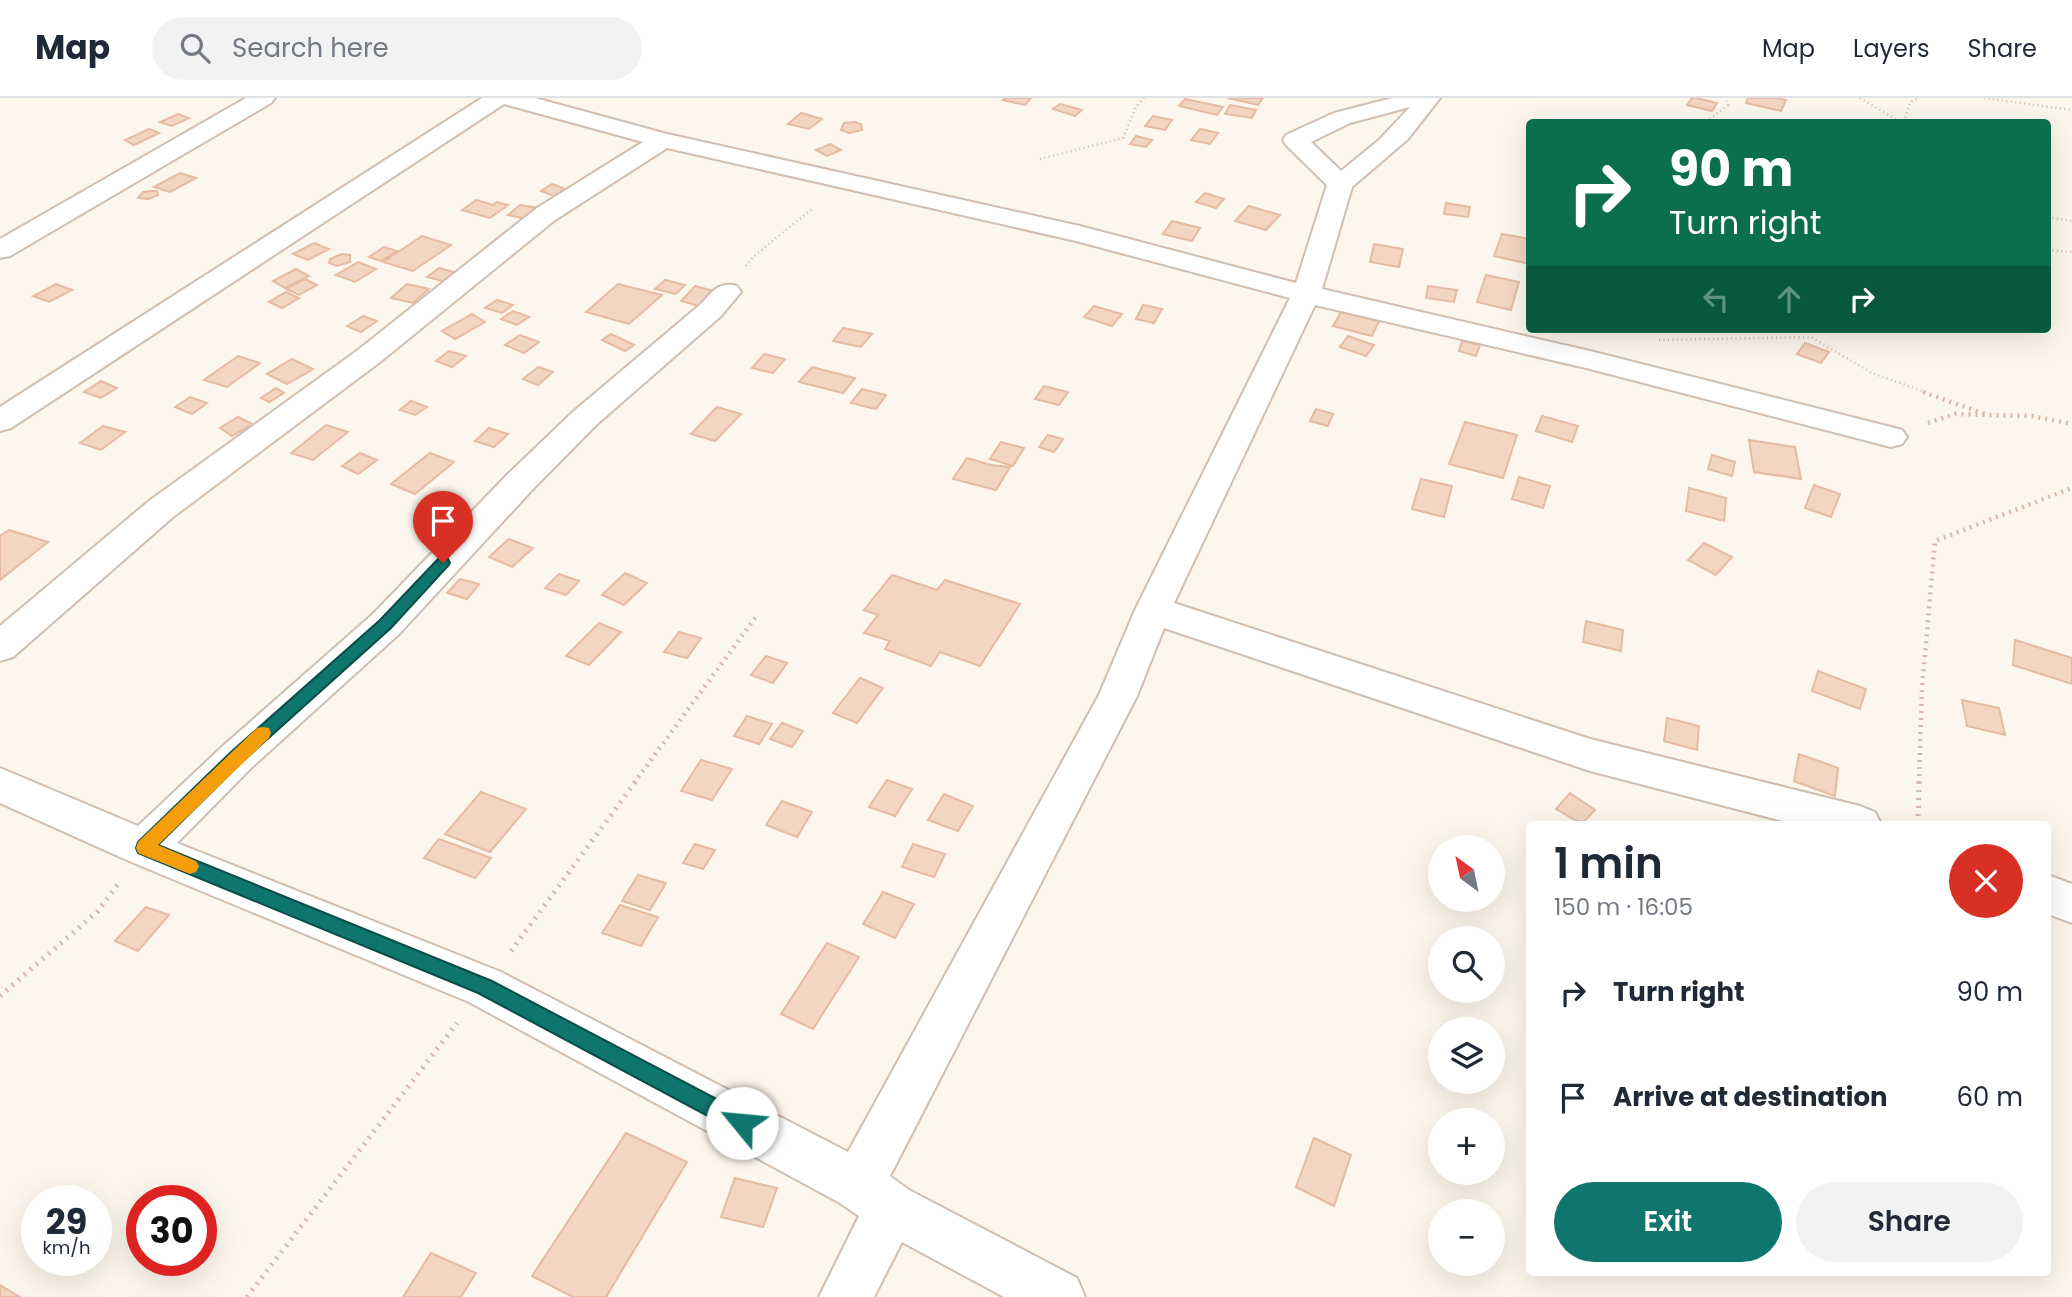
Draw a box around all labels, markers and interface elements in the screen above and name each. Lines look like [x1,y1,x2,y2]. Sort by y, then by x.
search box [152,17,642,80]
text: Map [35,24,110,71]
icon: search [176,29,214,67]
text: Search here [232,30,389,66]
text: Map [1762,32,1815,65]
text: Layers [1853,32,1929,65]
text: Share [1967,32,2037,65]
text: 90 m [1669,135,1793,203]
icon: right [1554,147,1645,238]
text: Turn right [1669,200,1821,245]
icon: left [1697,280,1735,318]
icon: ahead [1770,280,1808,318]
icon: right [1843,280,1881,318]
pin [413,491,473,563]
icon: arrive [424,502,462,540]
text: 1 min [1554,834,1663,893]
north arrow [1428,835,1505,912]
map controls [1428,835,1505,1276]
button: close [1949,844,2023,918]
text: 150 m · 16:05 [1554,891,1693,923]
button: search [1428,926,1505,1003]
icon: right [1554,974,1592,1012]
text: Turn right [1613,974,1745,1010]
text: 90 m [1957,974,2023,1010]
button: layers [1428,1017,1505,1094]
icon: arrive [1554,1079,1592,1117]
text: Arrive at destination [1613,1079,1888,1115]
text: 60 m [1956,1079,2023,1115]
position arrow [705,1086,779,1160]
button: + [1428,1108,1505,1185]
button: Exit [1554,1182,1782,1262]
button: Share [1796,1182,2023,1262]
speed limit sign: 30 [126,1185,217,1276]
text: 29 [46,1197,87,1246]
button: − [1428,1199,1505,1276]
text: km/h [43,1235,90,1260]

